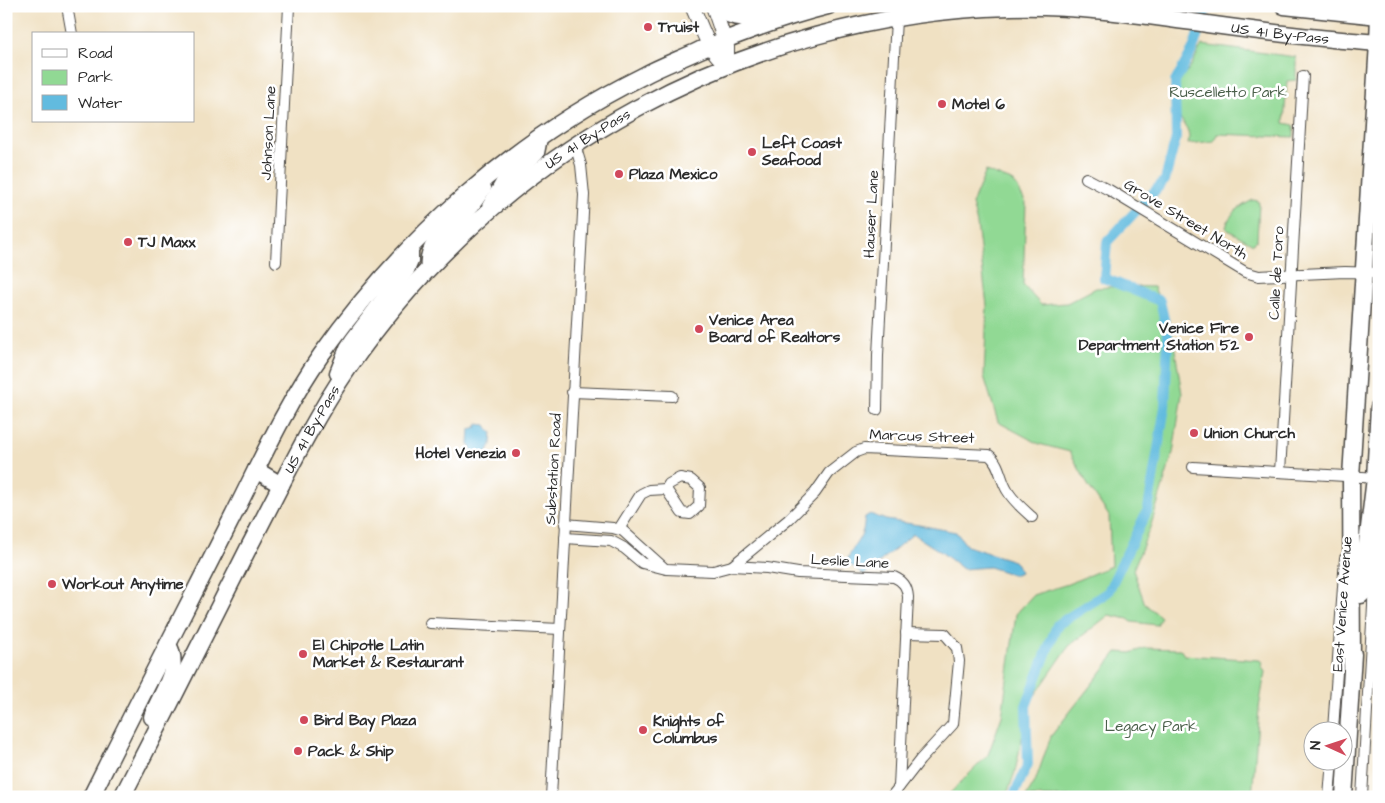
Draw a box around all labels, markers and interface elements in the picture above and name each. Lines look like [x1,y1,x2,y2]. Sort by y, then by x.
place label: Truist [657,17,700,38]
street label: US 41 By-Pass [1230,17,1330,50]
marker: Truist [642,21,654,33]
legend [32,32,195,122]
text: Road [78,43,113,64]
text: Park [78,67,113,88]
park label: Ruscelletto Park [1169,82,1287,103]
street label: Johnson Lane [256,85,281,181]
text: Water [78,93,122,114]
place label: Motel 6 [952,94,1005,115]
marker: Motel 6 [936,98,948,110]
street label: US 41 By-Pass [541,104,635,174]
place label: Left Coast Seafood [761,133,843,171]
marker: Left Coast Seafood [746,146,758,158]
place label: Plaza Mexico [629,164,718,185]
marker: Plaza Mexico [613,168,625,180]
street label: Hauser Lane [859,170,884,258]
street label: Grove Street North [1120,174,1252,265]
street label: Calle de Toro [1264,225,1289,320]
place label: TJ Maxx [137,232,196,253]
marker: TJ Maxx [122,236,134,248]
place label: Venice Area Board of Realtors [708,310,841,348]
place label: Venice Fire Department Station 52 [1079,318,1239,356]
marker: Venice Area Board of Realtors [693,323,705,335]
marker: Venice Fire Department Station 52 [1243,331,1255,343]
street label: US 41 By-Pass [279,381,346,477]
street label: Substation Road [540,412,567,525]
place label: Union Church [1204,423,1296,444]
street label: Marcus Street [869,424,975,449]
marker: Union Church [1188,427,1200,439]
place label: Hotel Venezia [415,443,506,464]
marker: Hotel Venezia [510,447,522,459]
street label: East Venice Avenue [1327,536,1358,672]
street label: Leslie Lane [810,549,890,574]
place label: Workout Anytime [61,574,184,596]
marker: Workout Anytime [46,578,58,590]
place label: El Chipotle Latin Market & Restaurant [313,635,465,673]
marker: El Chipotle Latin Market & Restaurant [297,648,309,660]
place label: Bird Bay Plaza [314,710,416,732]
place label: Knights of Columbus [653,711,725,749]
marker: Bird Bay Plaza [298,714,310,726]
park label: Legacy Park [1105,716,1197,738]
north arrow [1302,720,1352,770]
marker: Knights of Columbus [637,724,649,736]
text: N [1306,740,1326,750]
place label: Pack & Ship [308,741,394,762]
marker: Pack & Ship [292,745,304,757]

